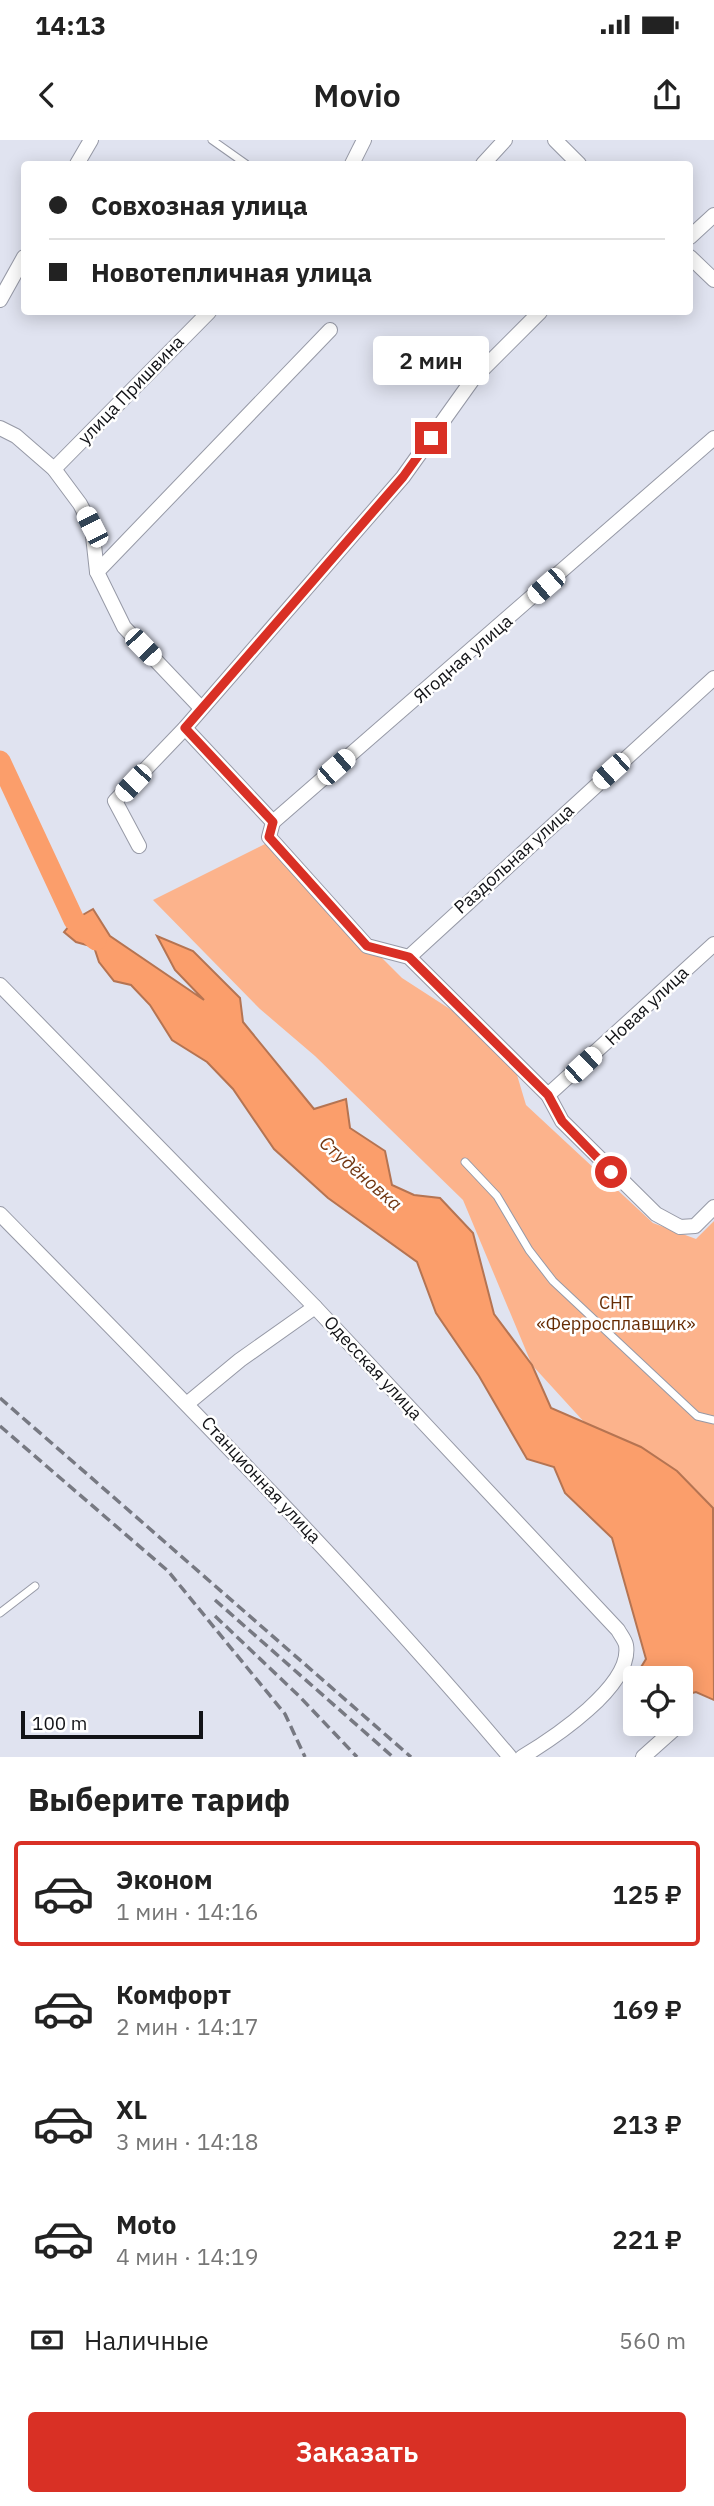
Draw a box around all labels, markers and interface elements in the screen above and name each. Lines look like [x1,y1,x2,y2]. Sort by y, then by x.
text: 14:13 [35,8,106,42]
text: Movio [313,74,401,116]
icon: back [28,76,66,114]
icon: share [648,76,686,114]
text: Совхозная улица [91,188,308,222]
text: Новотепличная улица [91,255,372,289]
street label: улица Пришвина [73,330,189,449]
callout: 2 мин [373,336,489,386]
text: 2 мин [399,345,463,375]
route end [415,422,447,454]
car [74,504,111,550]
car [524,564,569,608]
street label: Ягодная улица [408,609,517,708]
car [121,625,166,669]
car [314,745,359,789]
car [589,749,634,793]
car [111,760,156,806]
street label: Раздольная улица [449,798,579,919]
street label: Новая улица [600,961,694,1050]
car [561,1043,606,1087]
water label: Студёновка [315,1131,407,1215]
route start [595,1156,627,1188]
park label: СНТ «Ферросплавщик» [536,1291,696,1335]
street label: Одесская улица [319,1311,428,1425]
street label: Станционная улица [196,1411,327,1548]
map controls [623,1666,693,1736]
button: locate [623,1666,693,1736]
scale bar [21,1708,203,1740]
text: 100 m [32,1711,87,1735]
text: Выберите тариф [28,1778,290,1820]
icon: car [32,1862,95,1925]
text: Эконом [116,1862,213,1896]
text: 125 ₽ [612,1877,682,1911]
text: 1 мин · 14:16 [116,1896,259,1926]
icon: car [32,1977,95,2040]
text: Комфорт [116,1977,231,2011]
text: 169 ₽ [612,1992,682,2026]
text: 2 мин · 14:17 [116,2011,259,2041]
icon: car [32,2092,95,2155]
text: XL [116,2092,147,2126]
text: 213 ₽ [612,2107,682,2141]
text: 3 мин · 14:18 [116,2126,259,2156]
icon: car [32,2207,95,2270]
text: Moto [116,2207,176,2241]
text: 221 ₽ [612,2222,682,2256]
text: 4 мин · 14:19 [116,2241,259,2271]
icon: cash [28,2321,66,2359]
text: Наличные [84,2323,209,2357]
text: 560 m [619,2325,686,2355]
button: Заказать [28,2412,686,2492]

